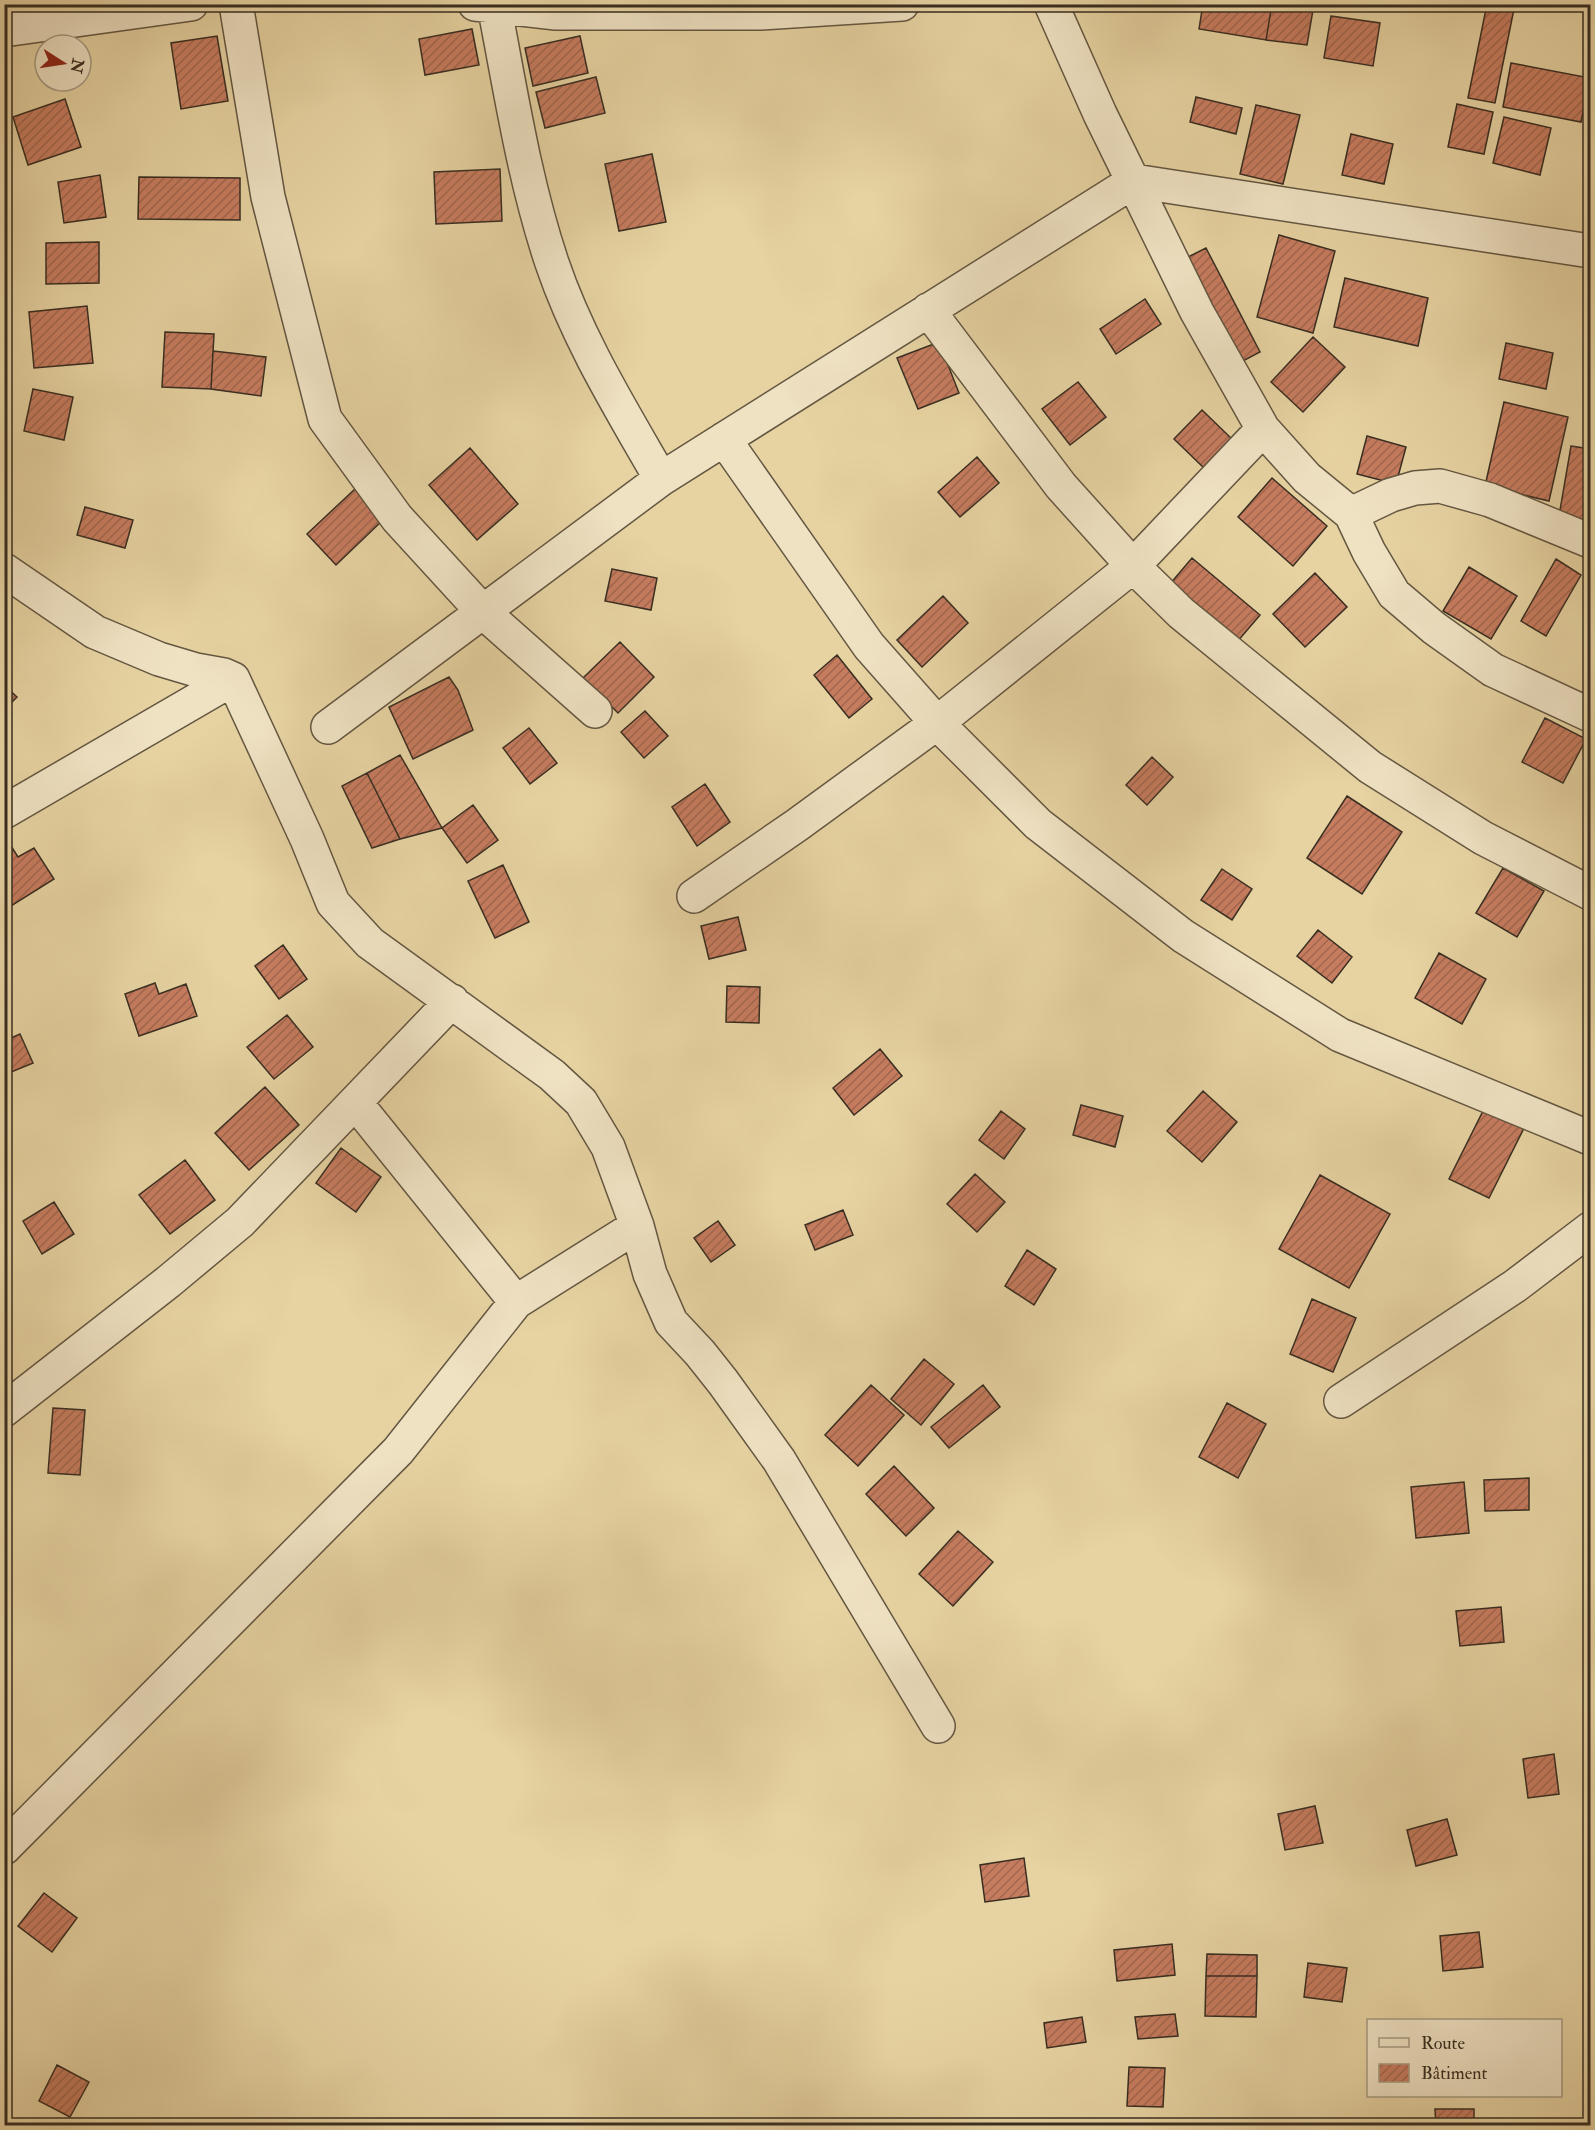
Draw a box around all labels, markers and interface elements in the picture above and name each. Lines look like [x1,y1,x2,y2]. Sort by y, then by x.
north arrow [33,33,93,93]
text: N [65,56,88,76]
legend [1367,2019,1562,2097]
text: Route [1421,2032,1465,2055]
text: Bâtiment [1421,2062,1487,2085]

